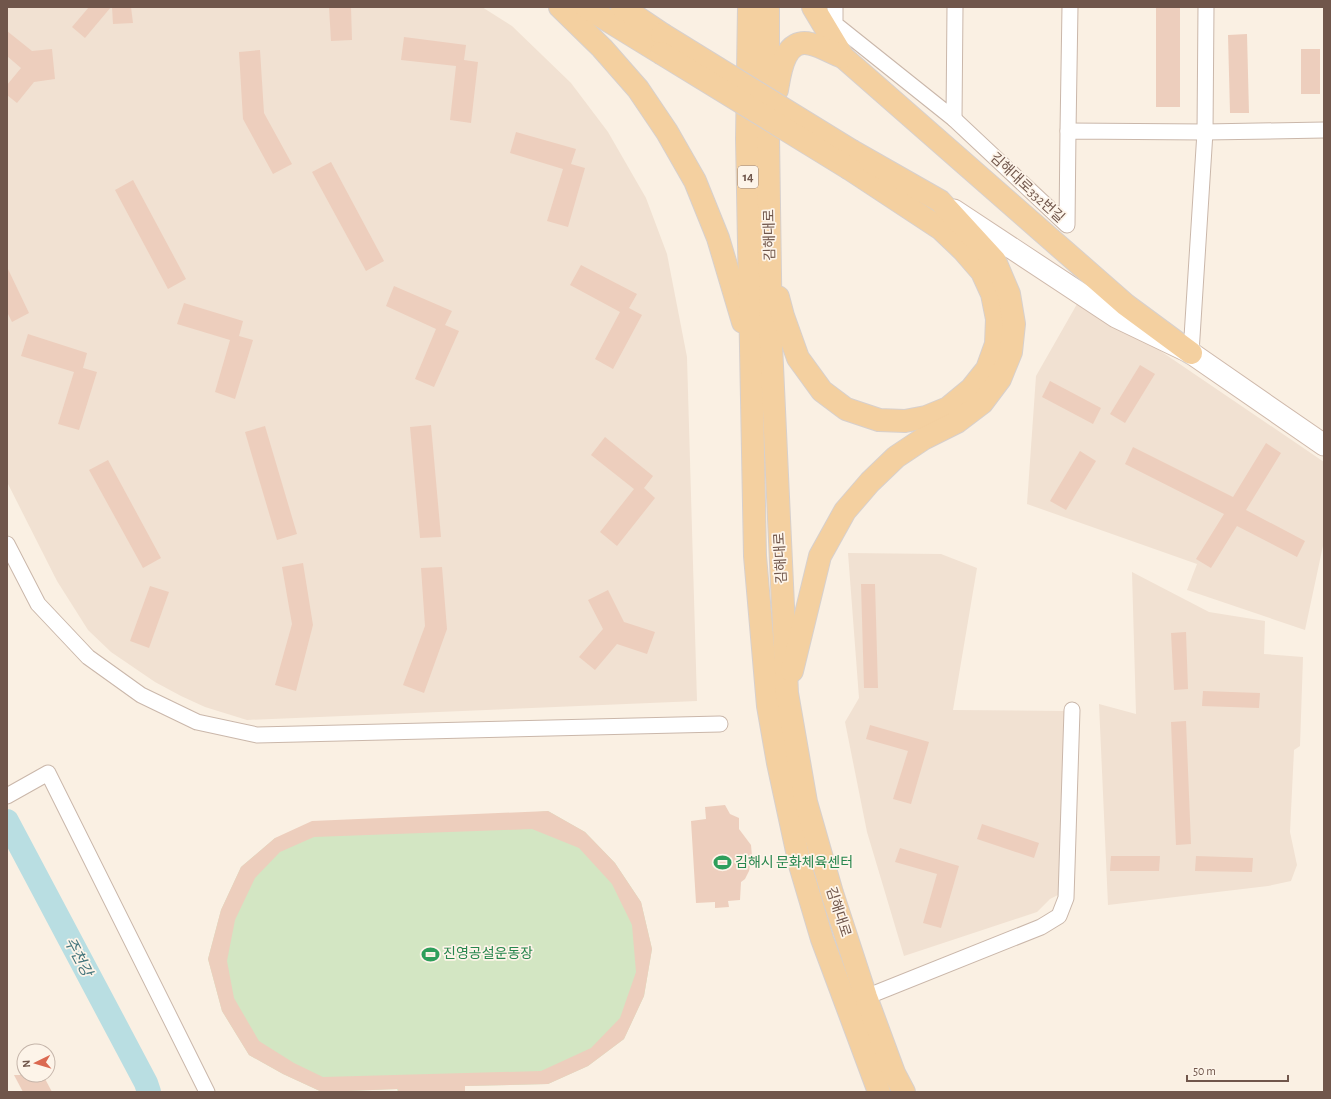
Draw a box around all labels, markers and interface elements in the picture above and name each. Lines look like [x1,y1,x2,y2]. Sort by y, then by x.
street label: 김해대로332번길 [987,150,1067,226]
road number: 14 [738,166,758,188]
street label: 김해대로 [762,209,777,261]
street label: 김해대로 [772,532,789,584]
sports icon: 김해시 문화체육센터 [712,853,732,873]
place label: 김해시 문화체육센터 [735,855,853,870]
street label: 김해대로 [823,885,854,939]
water label: 주천강 [62,935,96,981]
sports icon: 진영공설운동장 [420,944,440,964]
place label: 진영공설운동장 [443,946,533,961]
north arrow [16,1043,56,1083]
scale bar [1187,1057,1288,1083]
text: N [21,1060,32,1068]
text: 50 m [1193,1065,1216,1077]

